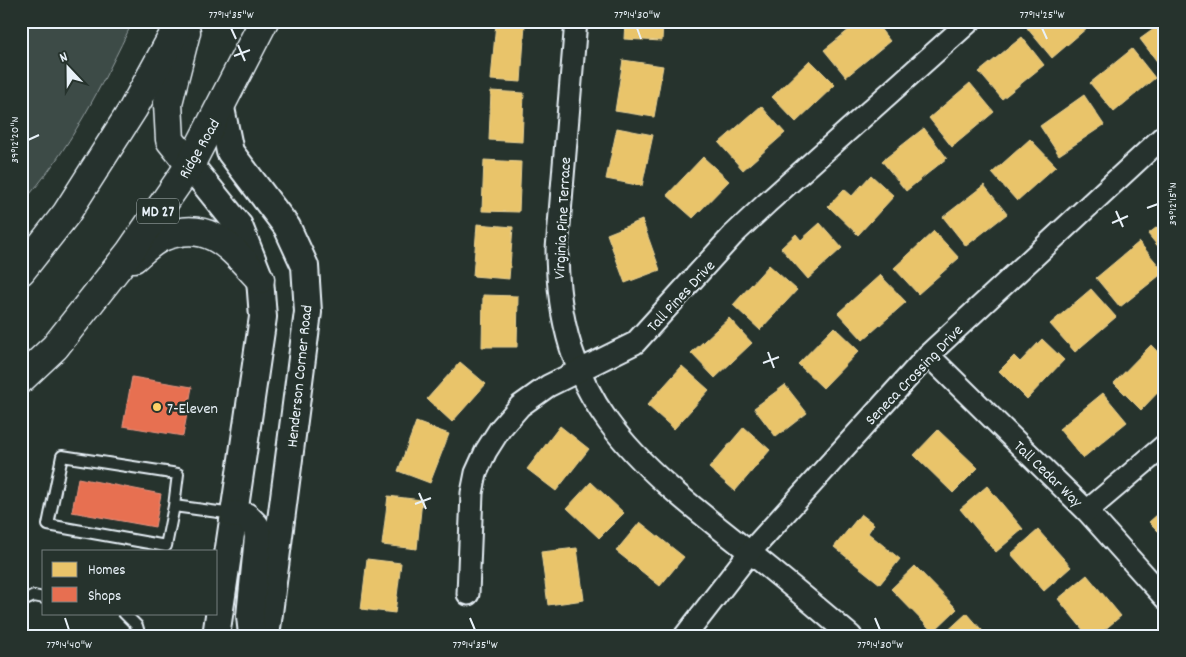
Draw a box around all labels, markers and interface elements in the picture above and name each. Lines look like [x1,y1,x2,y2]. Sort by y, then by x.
text: 77°14'35"W [208,7,254,24]
text: 77°14'30"W [614,7,660,24]
text: 77°14'25"W [1020,7,1065,24]
north arrow [42,42,92,92]
text: N [57,47,71,68]
street label: Ridge Road [174,115,227,184]
text: 39°12'20"N [7,116,24,163]
street label: Virginia Pine Terrace [549,156,578,280]
text: 39°12'15"N [1165,182,1182,226]
road number: MD 27 [137,198,179,224]
street label: Tall Pines Drive [642,256,721,338]
street label: Henderson Corner Road [282,304,319,449]
street label: Seneca Crossing Drive [861,320,969,431]
place label: 7-Eleven [167,398,218,421]
marker: 7-Eleven [151,401,163,413]
street label: Tall Cedar Way [1008,436,1087,514]
legend [42,550,218,614]
text: Homes [88,560,126,582]
text: Shops [88,586,121,608]
text: 77°14'40"W [46,637,92,654]
text: 77°14'35"W [452,637,498,654]
text: 77°14'30"W [857,637,903,654]

